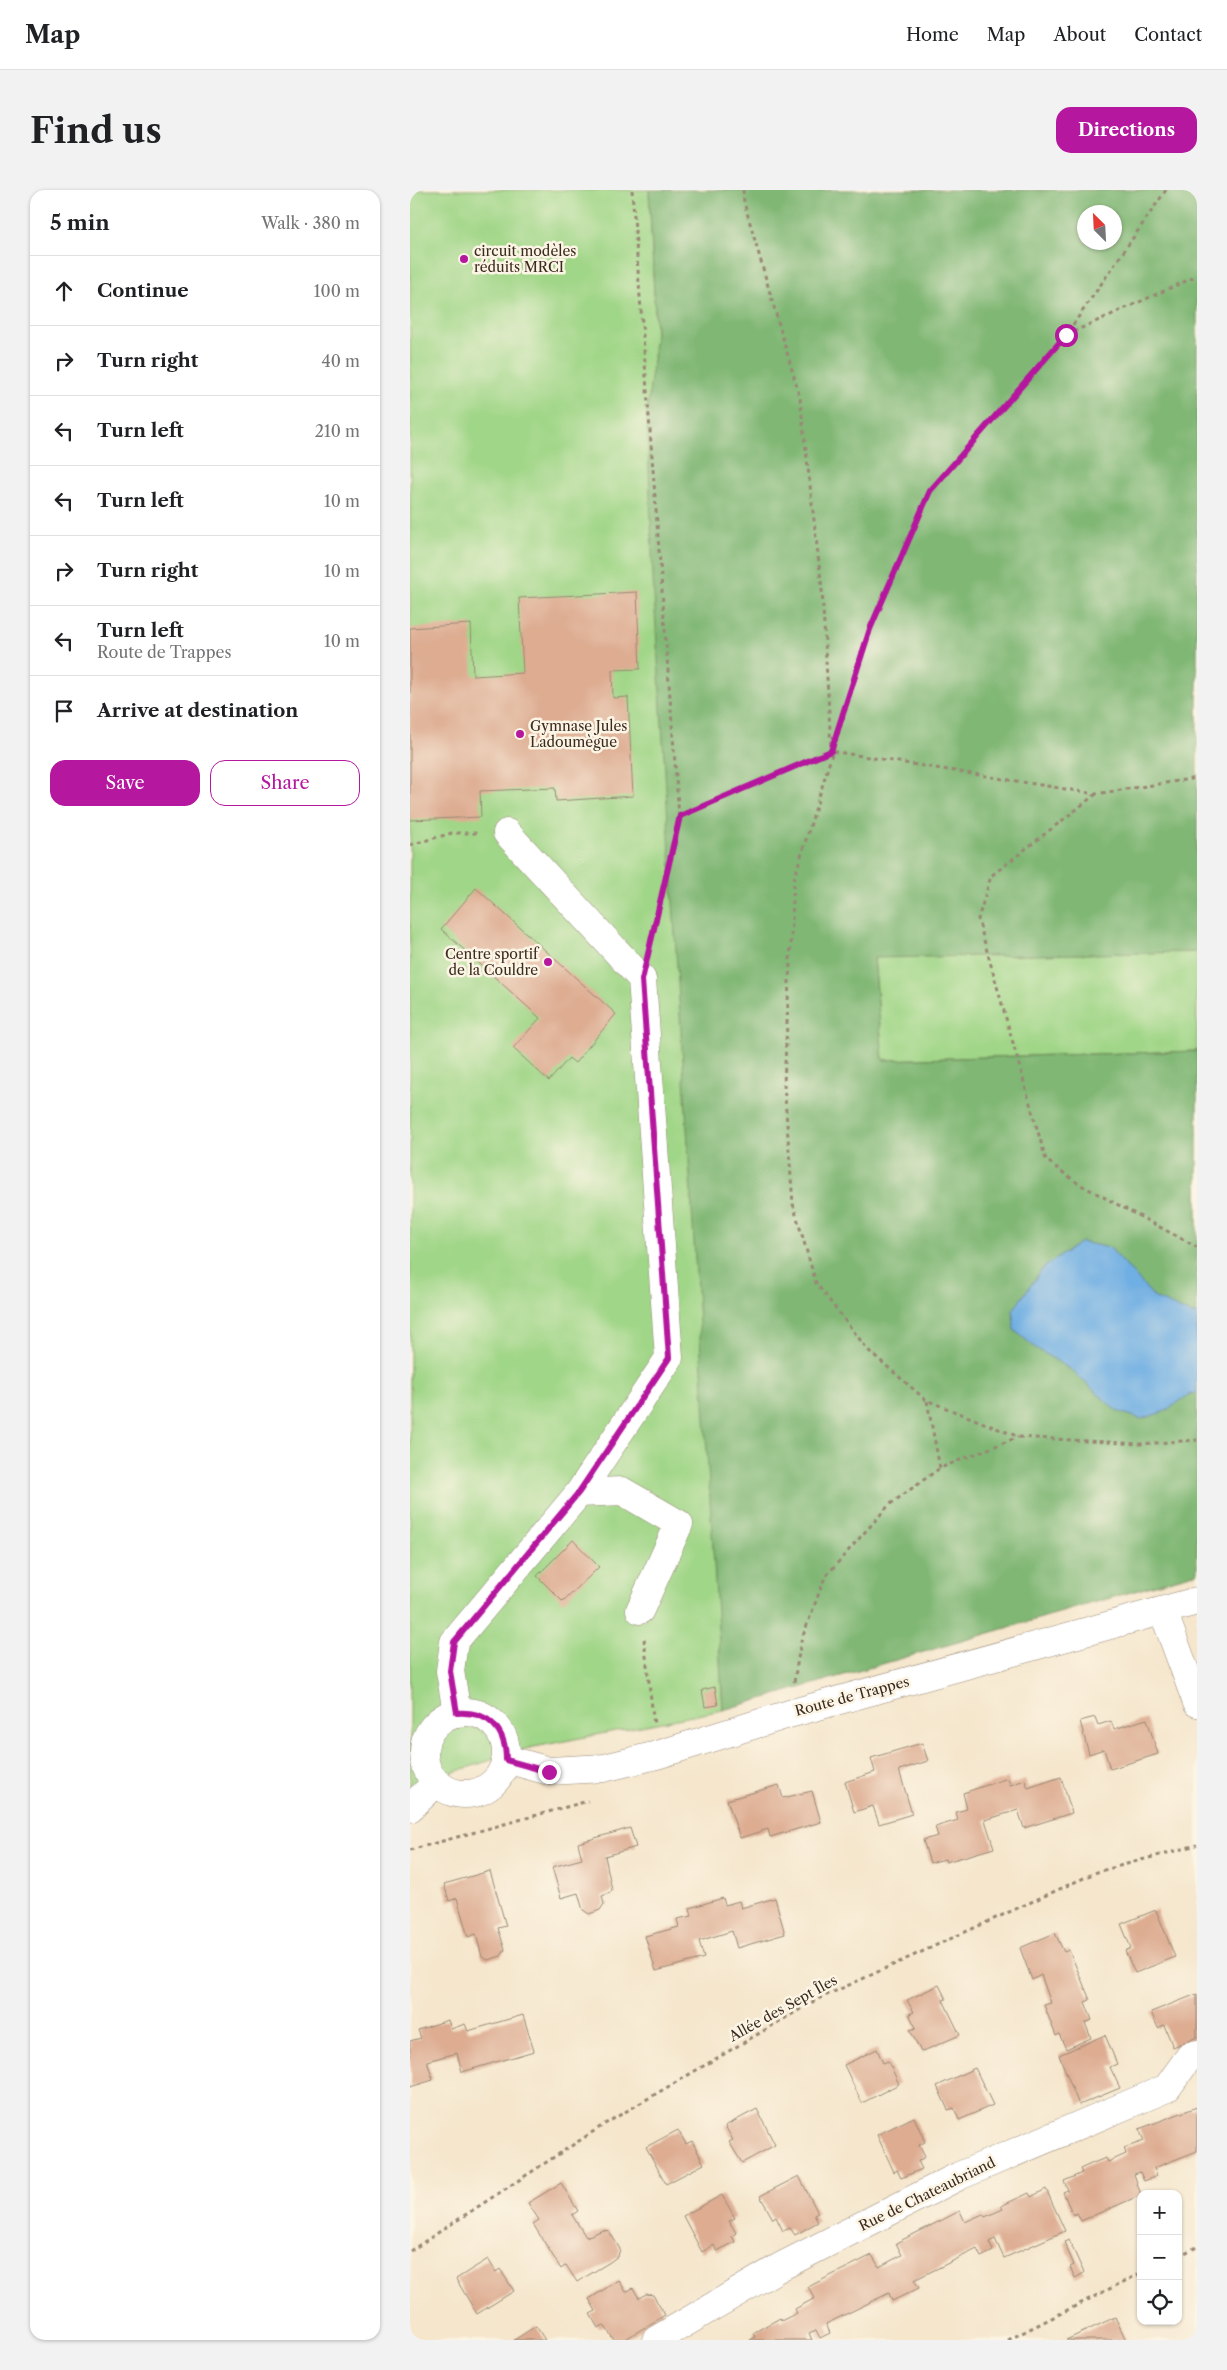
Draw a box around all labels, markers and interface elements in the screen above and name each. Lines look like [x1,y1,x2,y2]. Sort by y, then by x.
text: Map [25,20,80,49]
text: Home [906,24,959,46]
text: Map [987,24,1025,46]
text: About [1053,24,1106,46]
text: Contact [1134,24,1202,46]
button: Directions [1056,107,1197,153]
text: Find us [30,109,162,152]
north arrow [1077,205,1122,250]
text: 5 min [50,210,110,235]
text: Walk · 380 m [261,213,360,233]
place label: circuit modèles réduits MRCI [474,242,576,276]
marker: circuit modèles réduits MRCI [458,253,470,265]
icon: ahead [50,277,78,305]
text: Continue [97,279,189,302]
text: 100 m [314,281,360,301]
route start [1055,324,1078,347]
icon: right [50,347,78,375]
text: Turn right [97,349,198,372]
text: 40 m [321,351,360,371]
icon: left [50,417,78,445]
text: Turn left [97,419,184,442]
text: 210 m [315,421,360,441]
icon: left [50,487,78,515]
text: Turn left [97,489,184,512]
text: 10 m [324,491,360,511]
icon: right [50,557,78,585]
text: Turn right [97,559,198,582]
text: 10 m [324,561,360,581]
text: Turn left [97,619,184,642]
icon: left [50,627,78,655]
text: 10 m [324,631,360,651]
text: Route de Trappes [97,642,231,662]
icon: arrive [50,697,78,725]
text: Arrive at destination [97,699,298,722]
place label: Gymnase Jules Ladoumègue [530,717,627,751]
marker: Gymnase Jules Ladoumègue [514,728,526,740]
button: Save [50,760,200,806]
button: Share [210,760,360,806]
place label: Centre sportif de la Couldre [445,945,540,979]
marker: Centre sportif de la Couldre [542,956,554,968]
street label: Route de Trappes [793,1672,911,1720]
route end [538,1761,561,1784]
street label: Allée des Sept Îles [725,1971,840,2046]
street label: Rue de Chateaubriand [856,2153,999,2235]
map controls [1137,2190,1182,2325]
button: + [1137,2190,1182,2235]
button: − [1137,2235,1182,2280]
button: locate [1137,2280,1182,2325]

